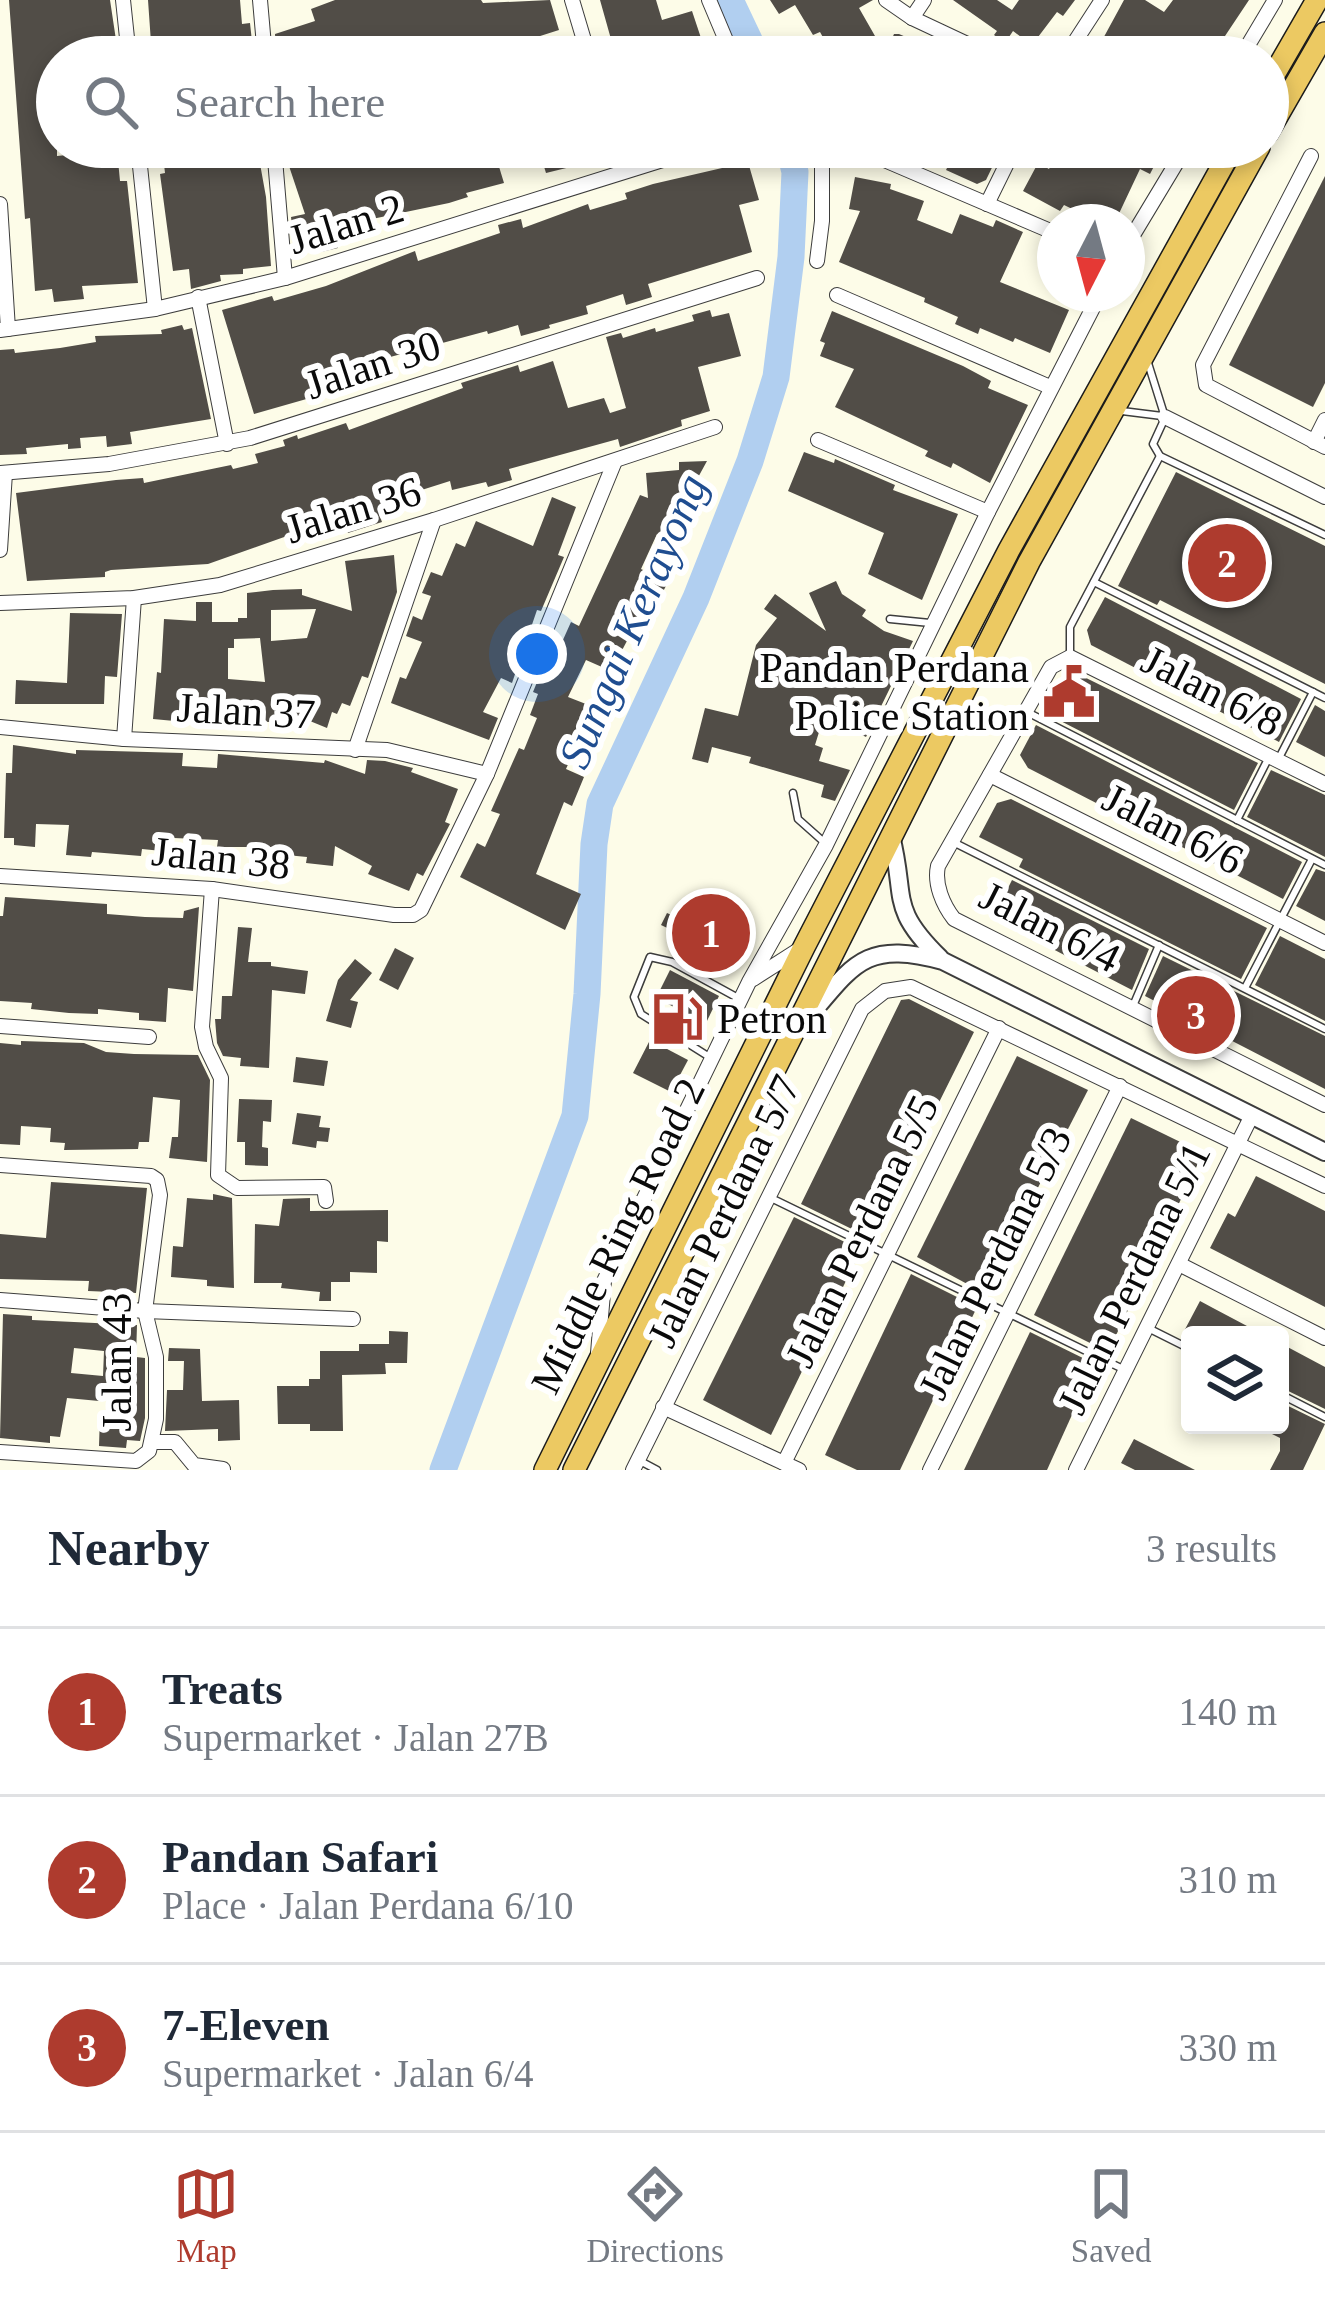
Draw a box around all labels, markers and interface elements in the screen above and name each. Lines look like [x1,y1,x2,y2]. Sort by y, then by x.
search box [36,36,1289,168]
icon: search [78,69,144,135]
text: Search here [174,77,385,127]
street label: Jalan 2 [283,185,409,263]
north arrow [1037,204,1145,312]
street label: Jalan 30 [300,322,446,408]
water label: Sungai Kerayong [549,467,717,775]
street label: Jalan 36 [280,468,426,552]
pin: 2 [1188,518,1266,608]
your location [507,624,567,684]
street label: Jalan 6/8 [1135,636,1289,746]
place label: Pandan Perdana Police Station [760,645,1029,739]
public building icon: Pandan Perdana Police Station [1040,663,1098,721]
street label: Jalan 37 [175,684,317,738]
street label: Jalan 6/6 [1096,774,1250,884]
street label: Jalan 38 [150,828,292,888]
street label: Jalan 6/4 [973,872,1127,982]
pin: 1 [672,888,750,978]
pin: 3 [1157,970,1235,1060]
fuel station icon: Petron [648,990,706,1048]
place label: Petron [717,996,827,1042]
street label: Jalan Perdana 5/7 [638,1068,810,1354]
street label: Middle Ring Road 2 [522,1071,714,1401]
street label: Jalan Perdana 5/5 [776,1088,948,1374]
street label: Jalan Perdana 5/3 [909,1120,1081,1406]
street label: Jalan Perdana 5/1 [1048,1135,1220,1421]
street label: Jalan 43 [94,1293,140,1431]
map controls [1181,1326,1289,1434]
button: layers [1181,1326,1289,1434]
text: Nearby [48,1520,209,1576]
text: 3 results [1146,1527,1277,1570]
text: Treats [162,1664,283,1714]
text: 1 [77,1690,97,1733]
text: 140 m [1178,1690,1277,1733]
text: Supermarket · Jalan 27B [162,1716,549,1759]
text: Pandan Safari [162,1832,438,1882]
text: 2 [77,1858,97,1901]
text: 310 m [1178,1858,1277,1901]
text: Place · Jalan Perdana 6/10 [162,1884,574,1927]
text: 7-Eleven [162,2000,329,2050]
text: 3 [77,2026,97,2069]
text: 330 m [1178,2026,1277,2069]
text: Supermarket · Jalan 6/4 [162,2052,533,2095]
tab: Map [173,2161,239,2270]
tab: Directions [586,2161,724,2270]
tab: Saved [1071,2161,1152,2270]

